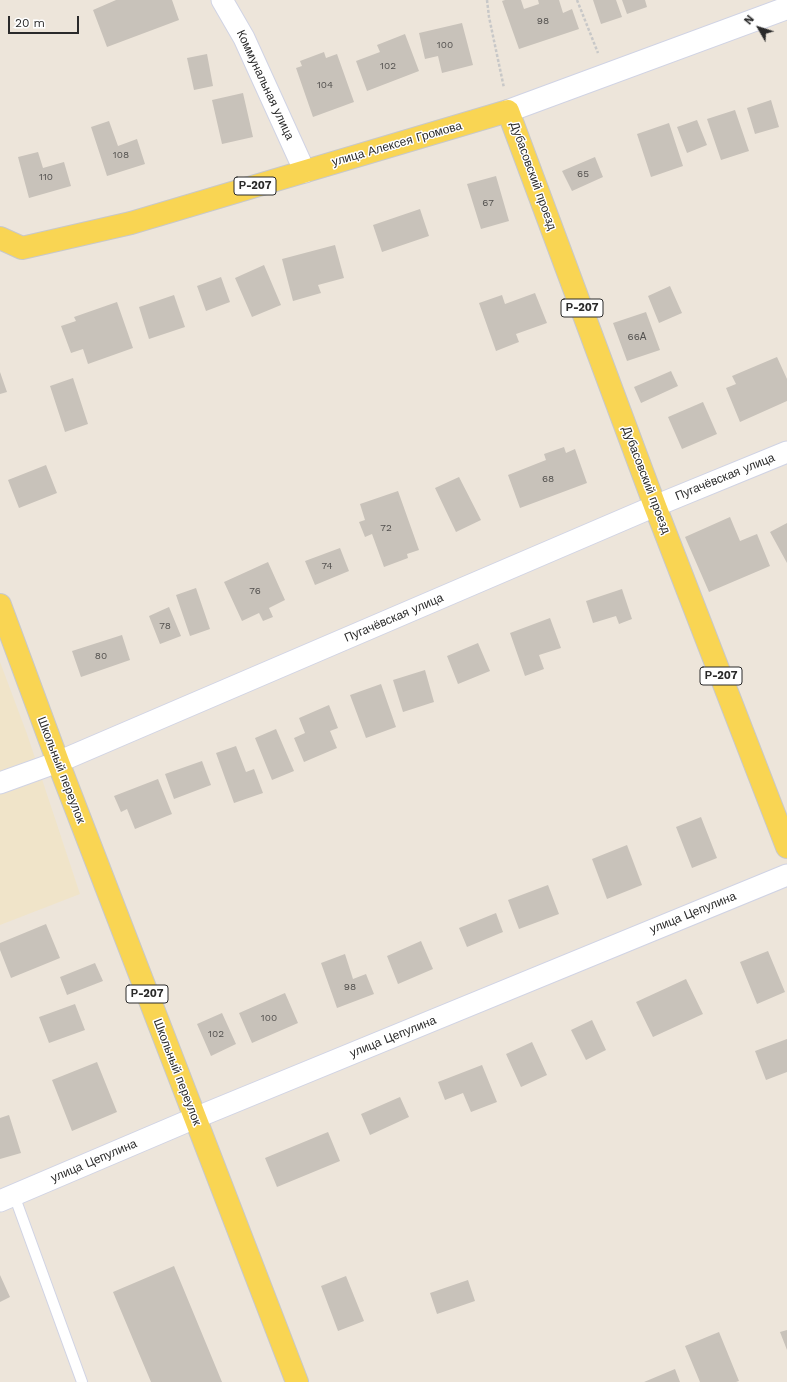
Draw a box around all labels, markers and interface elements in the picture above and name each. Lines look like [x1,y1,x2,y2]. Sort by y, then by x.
scale bar [10,8,81,34]
north arrow [739,8,779,48]
text: N [742,13,757,27]
house number: 98 [537,15,549,27]
text: 20 m [15,16,45,30]
street label: Коммунальная улица [233,28,297,142]
house number: 100 [437,39,453,51]
house number: 102 [380,60,396,72]
house number: 104 [317,79,333,91]
street label: улица Алексея Громова [330,119,464,169]
street label: Дубасовский проезд [507,120,559,232]
house number: 108 [113,149,129,161]
house number: 65 [577,168,589,180]
house number: 110 [39,171,53,183]
road number: Р-207 [234,177,276,195]
house number: 67 [482,197,494,209]
road number: Р-207 [561,299,603,317]
house number: 66А [628,331,646,343]
street label: Дубасовский проезд [619,424,673,536]
street label: Пугачёвская улица [673,450,777,504]
house number: 68 [542,473,554,485]
house number: 72 [380,522,392,534]
house number: 74 [321,560,333,572]
house number: 76 [249,585,261,597]
street label: Пугачёвская улица [342,591,446,645]
house number: 78 [159,620,171,632]
house number: 80 [95,650,107,662]
road number: Р-207 [700,667,742,685]
street label: Школьный переулок [34,715,88,825]
street label: улица Цепулина [648,889,738,937]
house number: 98 [344,981,356,993]
road number: Р-207 [126,985,168,1003]
house number: 100 [261,1012,277,1024]
street label: улица Цепулина [348,1013,438,1061]
street label: Школьный переулок [150,1017,204,1127]
house number: 102 [208,1028,224,1040]
street label: улица Цепулина [49,1136,139,1186]

